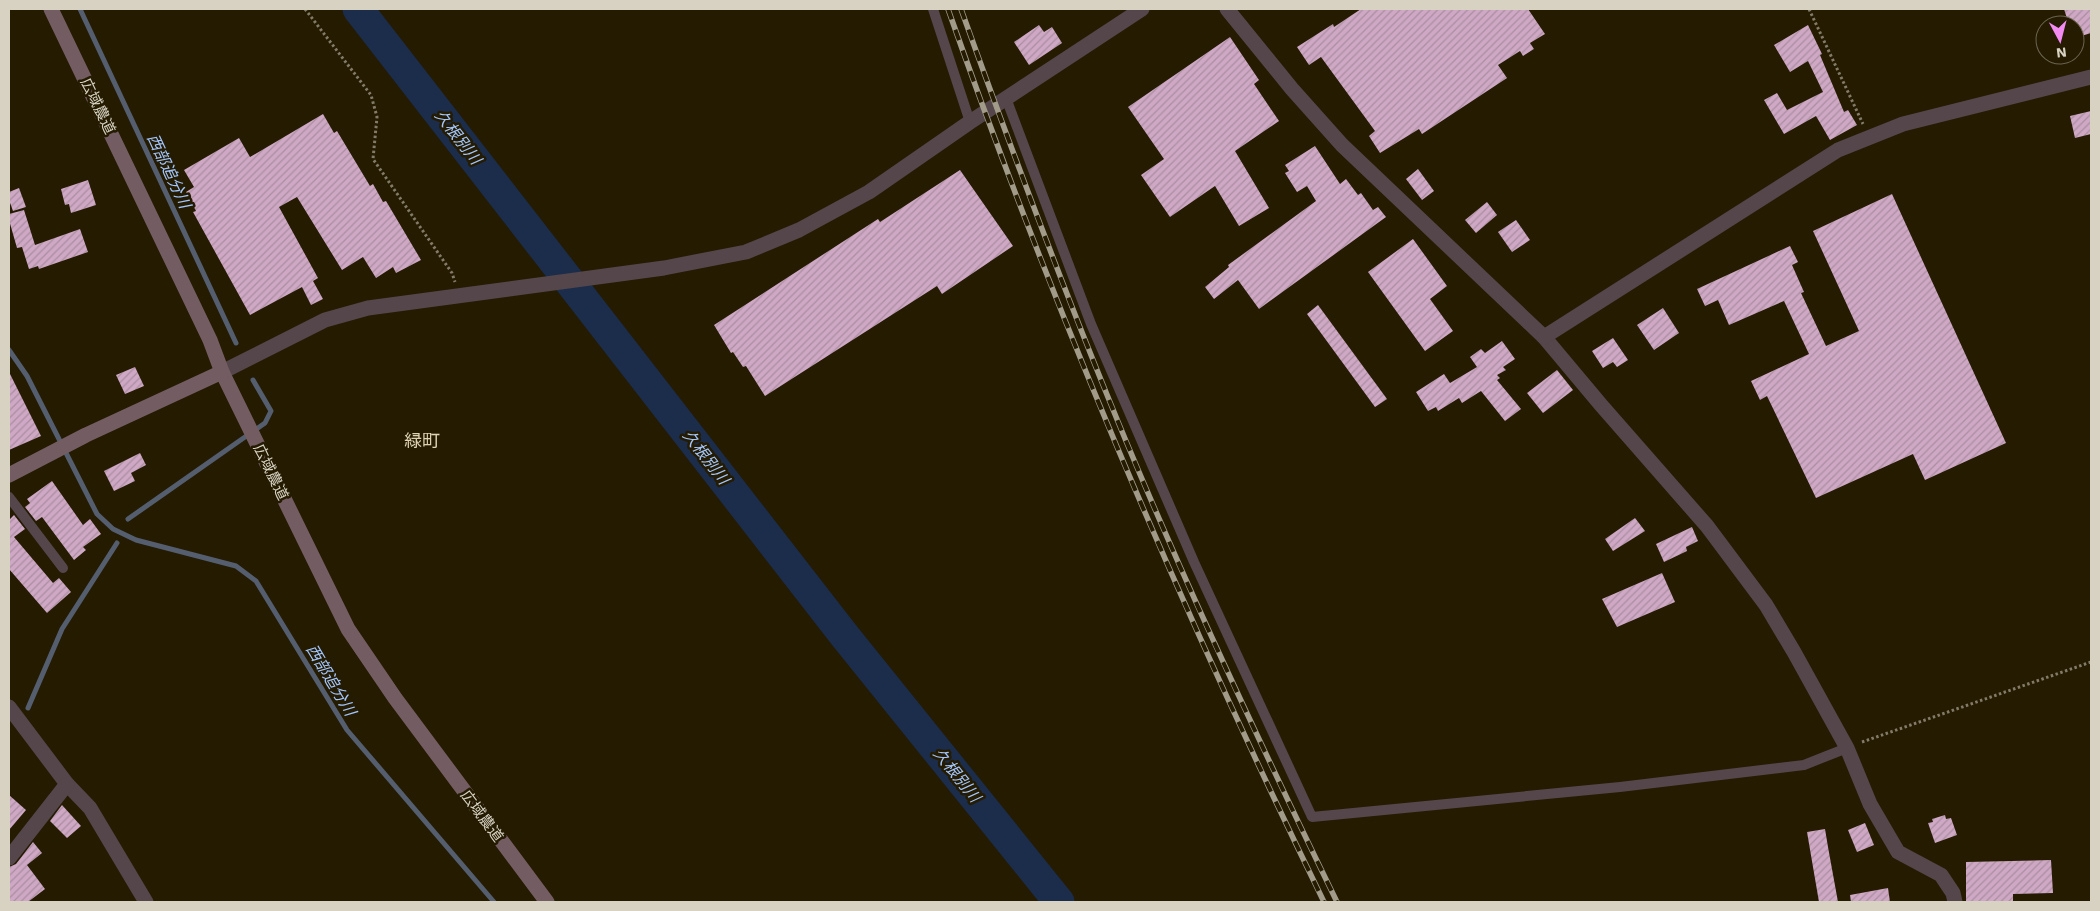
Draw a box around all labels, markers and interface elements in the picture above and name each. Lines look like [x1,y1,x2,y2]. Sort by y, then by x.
north arrow [2035,15,2085,65]
text: N [2055,44,2068,61]
street label: 広域農道 [77,75,119,137]
water label: 久根別川 [431,106,486,170]
water label: 西部追分川 [143,131,195,213]
water label: 久根別川 [679,426,734,490]
district label: 緑町 [404,430,440,451]
street label: 広域農道 [250,441,292,503]
water label: 西部追分川 [302,641,361,721]
water label: 久根別川 [929,744,986,807]
street label: 広域農道 [457,787,507,845]

